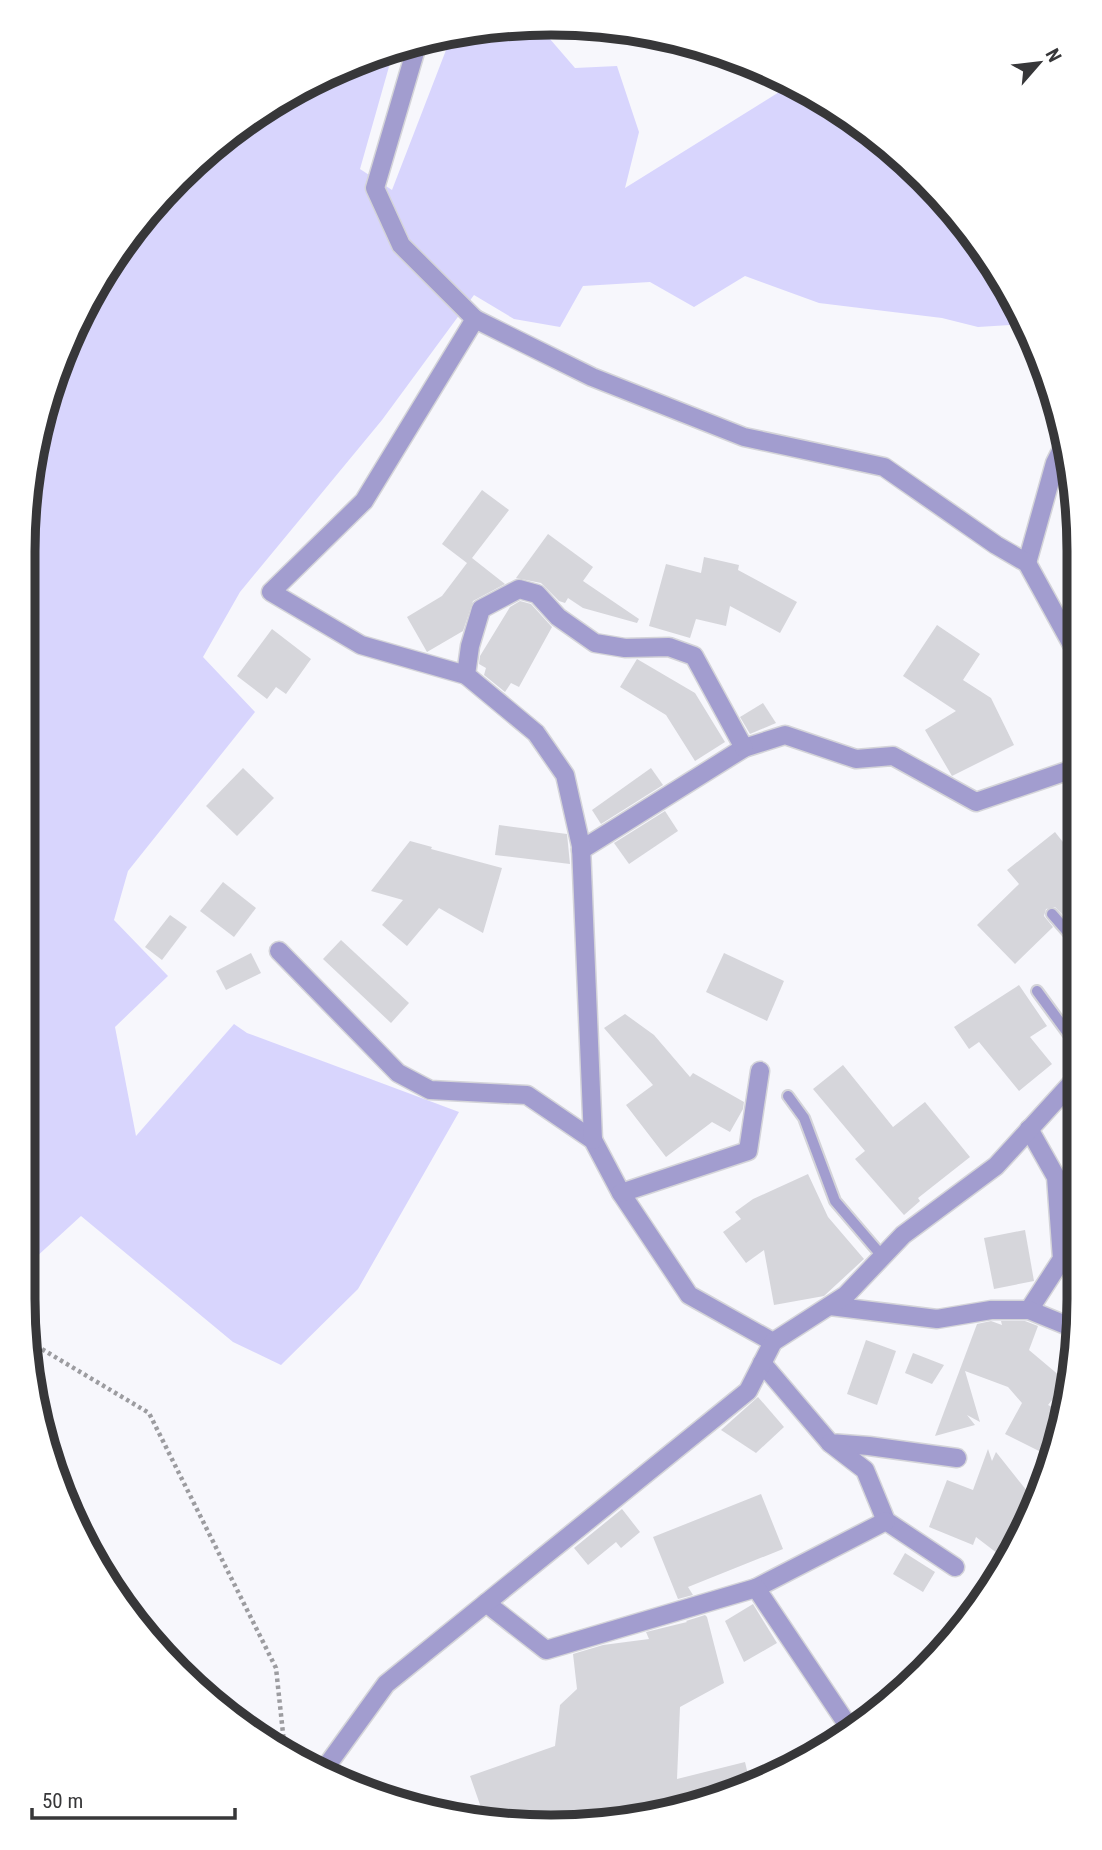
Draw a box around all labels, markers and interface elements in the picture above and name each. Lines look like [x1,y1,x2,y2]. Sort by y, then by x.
north arrow [1004,28,1074,98]
text: N [1041,45,1066,66]
scale bar [32,1776,234,1820]
text: 50 m [42,1789,83,1813]

